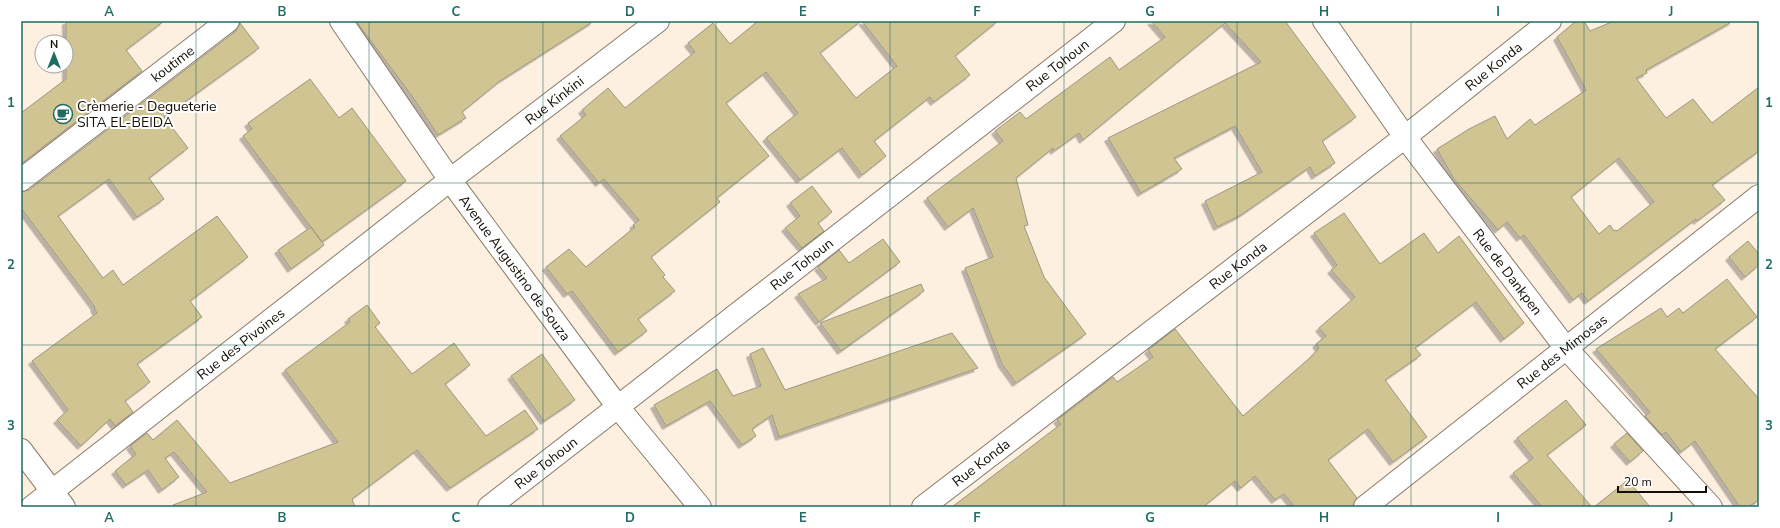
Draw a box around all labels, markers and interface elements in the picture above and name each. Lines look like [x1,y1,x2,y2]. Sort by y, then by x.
text: A [104,3,114,21]
text: B [278,3,287,21]
text: C [452,3,461,21]
text: D [625,3,635,21]
text: E [799,3,807,21]
text: F [973,3,981,21]
text: G [1145,3,1155,21]
text: H [1319,3,1329,21]
text: I [1496,3,1500,21]
text: J [1668,3,1673,21]
north arrow [34,34,74,74]
street label: Rue Tohoun [1022,35,1093,96]
text: N [50,37,58,52]
street label: Rue Konda [1461,37,1526,95]
street label: koutime [147,41,198,86]
street label: Rue Kinkini [521,72,588,129]
text: 1 [7,94,15,112]
text: 1 [1765,94,1773,112]
place label: Crèmerie - Degueterie SITA EL-BEIDA [77,97,216,132]
cafe icon: Crèmerie - Degueterie SITA EL-BEIDA [52,103,74,125]
street label: Avenue Augustino de Souza [455,191,575,345]
street label: Rue de Dankpen [1469,225,1547,319]
street label: Rue Tohoun [766,233,837,294]
street label: Rue Konda [1205,237,1271,294]
text: 2 [7,256,15,274]
text: 2 [1765,256,1773,274]
street label: Rue des Pivoines [193,303,289,384]
street label: Rue des Mimosas [1513,310,1611,393]
text: 3 [7,417,15,435]
text: 3 [1765,417,1773,435]
street label: Rue Tohoun [510,432,581,493]
street label: Rue Konda [948,434,1014,491]
scale bar [1618,468,1706,494]
text: 20 m [1624,474,1652,490]
text: A [104,509,114,527]
text: B [278,509,287,527]
text: C [452,509,461,527]
text: D [625,509,635,527]
text: E [799,509,807,527]
text: F [973,509,981,527]
text: G [1145,509,1155,527]
text: H [1319,509,1329,527]
text: I [1496,509,1500,527]
text: J [1668,509,1673,527]

